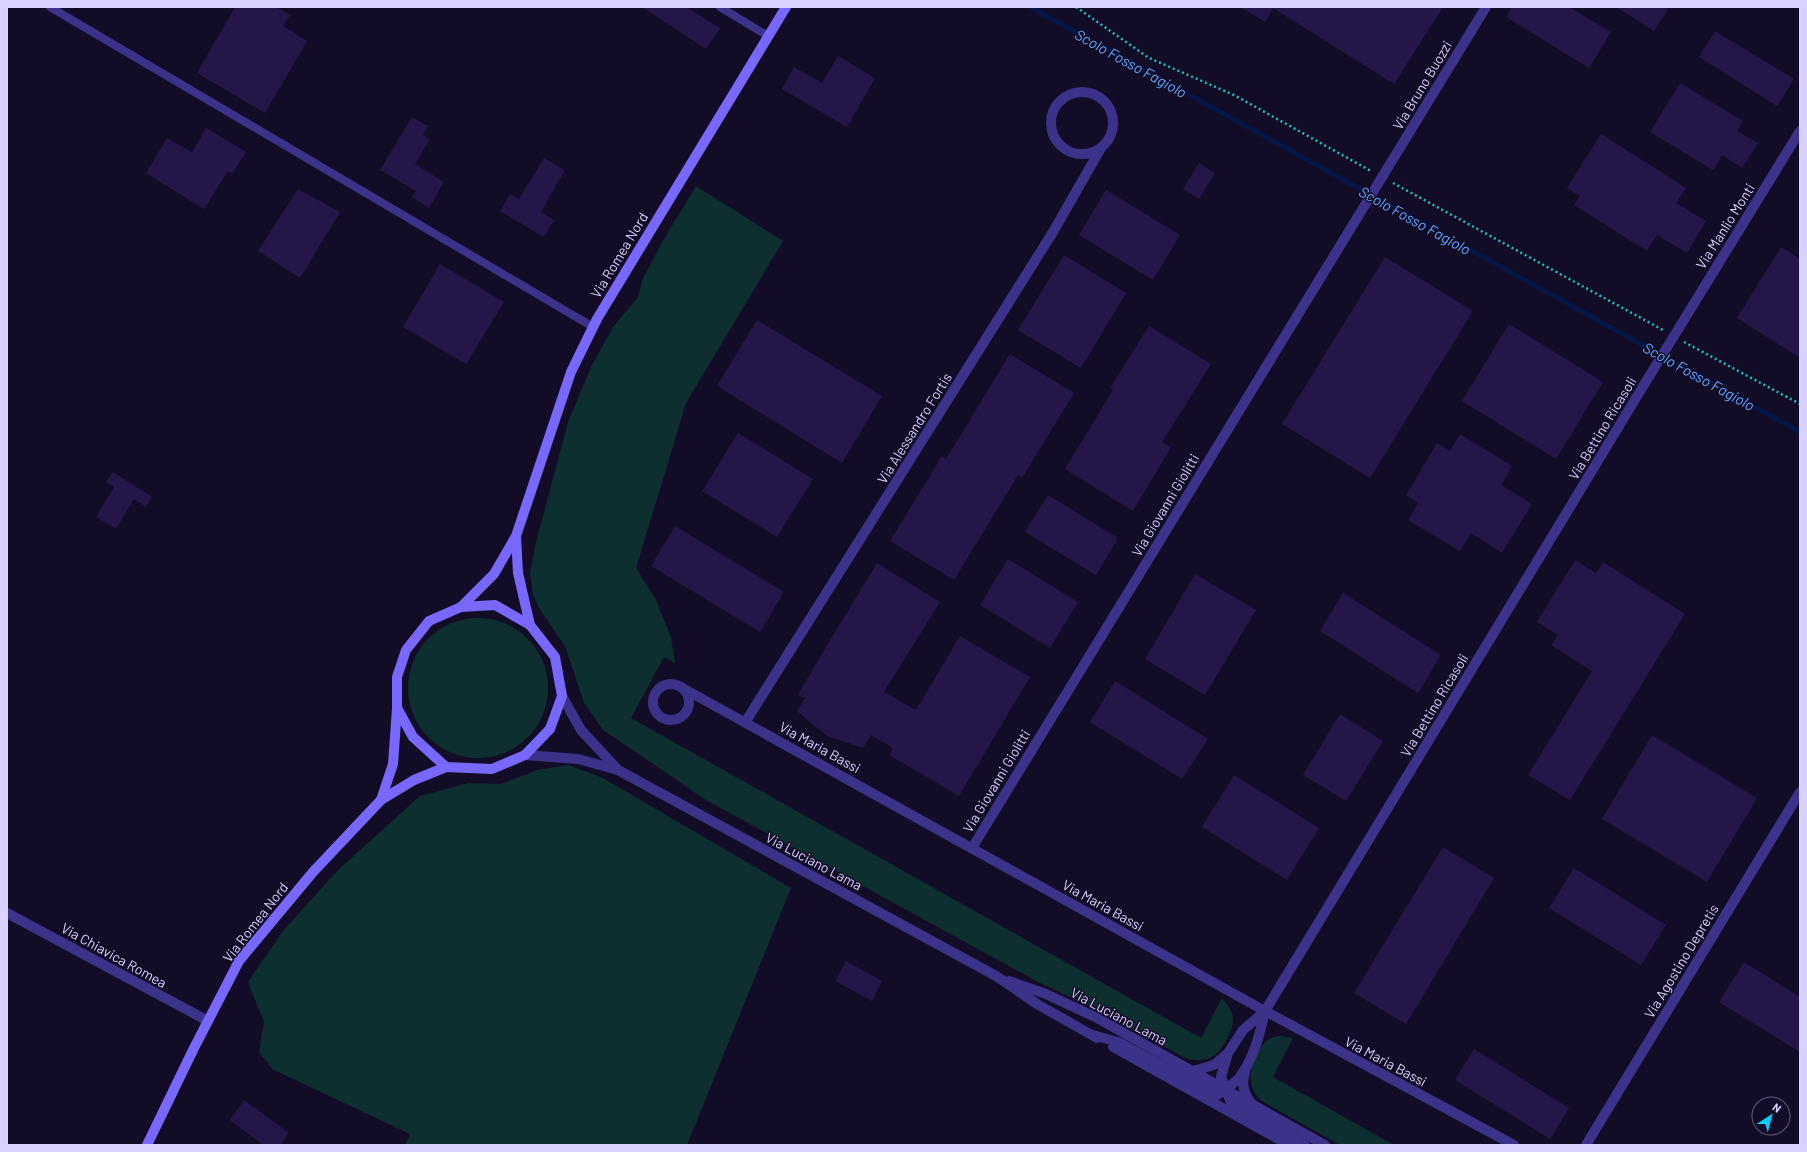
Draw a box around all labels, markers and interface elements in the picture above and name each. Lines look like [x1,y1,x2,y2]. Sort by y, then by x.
water label: Scolo Fosso Fagiolo [1072,25,1190,101]
street label: Via Bruno Buozzi [1389,37,1455,133]
street label: Via Manlio Monti [1692,180,1758,272]
water label: Scolo Fosso Fagiolo [1356,182,1474,258]
street label: Via Romea Nord [587,209,651,301]
water label: Scolo Fosso Fagiolo [1640,338,1758,414]
street label: Via Alessandro Fortis [873,369,955,487]
street label: Via Bettino Ricasoli [1565,373,1639,483]
street label: Via Giovanni Giolitti [1128,451,1202,559]
street label: Via Bettino Ricasoli [1397,650,1471,760]
street label: Via Maria Bassi [776,718,864,776]
street label: Via Giovanni Giolitti [959,727,1033,835]
street label: Via Luciano Lama [763,828,865,894]
street label: Via Maria Bassi [1059,876,1147,934]
street label: Via Romea Nord [219,879,291,965]
street label: Via Agostino Depretis [1640,901,1722,1021]
street label: Via Chiavica Romea [58,919,170,991]
street label: Via Luciano Lama [1068,983,1170,1049]
street label: Via Maria Bassi [1342,1032,1430,1090]
north arrow [1751,1096,1791,1136]
text: N [1770,1100,1784,1115]

